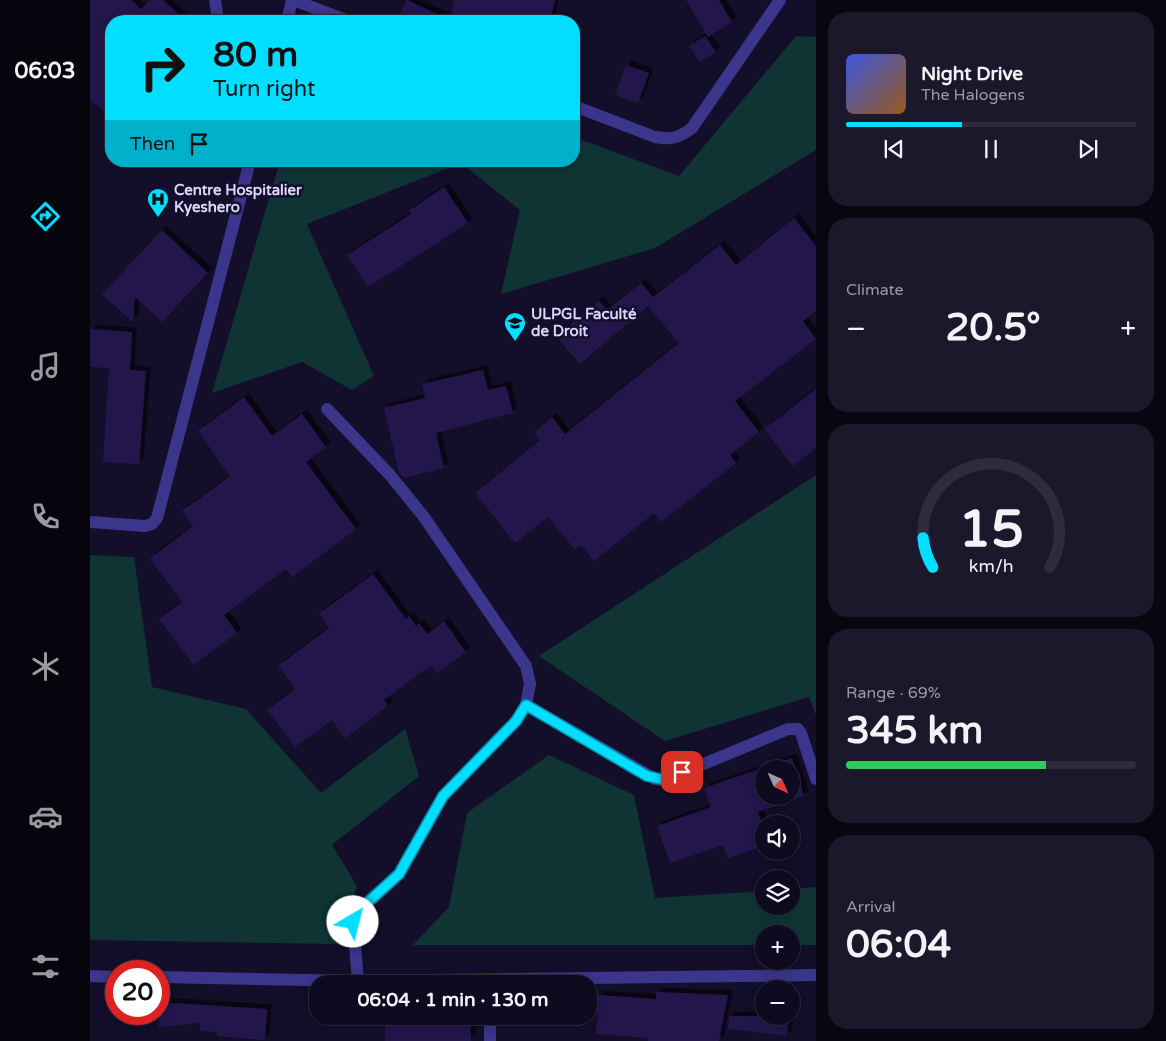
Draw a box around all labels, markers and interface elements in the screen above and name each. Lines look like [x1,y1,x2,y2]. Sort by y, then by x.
text: 80 m [213,34,298,76]
icon: right [130,35,195,100]
text: 06:03 [15,58,75,84]
text: Night Drive [921,63,1023,85]
text: Turn right [213,76,315,102]
text: The Halogens [921,85,1025,105]
icon: arrive [185,130,213,158]
text: Then [130,133,175,155]
icon: previous [880,135,908,163]
icon: pause [977,135,1005,163]
icon: next [1074,135,1102,163]
place label: Centre Hospitalier Kyeshero [174,181,302,217]
hospital icon: Centre Hospitalier Kyeshero [146,187,170,218]
icon: directions [28,199,63,234]
text: Climate [846,280,904,300]
place label: ULPGL Faculté de Droit [531,305,637,340]
text: 20.5° [946,305,1041,351]
school or university icon: ULPGL Faculté de Droit [503,311,527,342]
text: − [846,312,866,346]
text: + [1120,312,1136,346]
icon: music [28,349,63,384]
text: 15 [958,498,1024,561]
icon: phone [28,499,63,534]
text: km/h [969,556,1013,577]
icon: climate [28,649,63,684]
text: Range · 69% [846,683,941,703]
text: 345 km [846,708,983,754]
pin [661,751,703,793]
icon: arrive [668,758,696,786]
north arrow [755,760,800,805]
map controls [755,760,800,1025]
icon: car [28,799,63,834]
button: sound [755,815,800,860]
button: layers [755,870,800,915]
position arrow [326,895,378,947]
text: Arrival [846,897,895,917]
text: 06:04 [846,922,951,968]
button: + [755,925,800,970]
icon: filters [28,949,63,984]
speed limit sign: 20 [105,960,170,1025]
button: − [755,980,800,1025]
text: 06:04 · 1 min · 130 m [357,989,549,1011]

